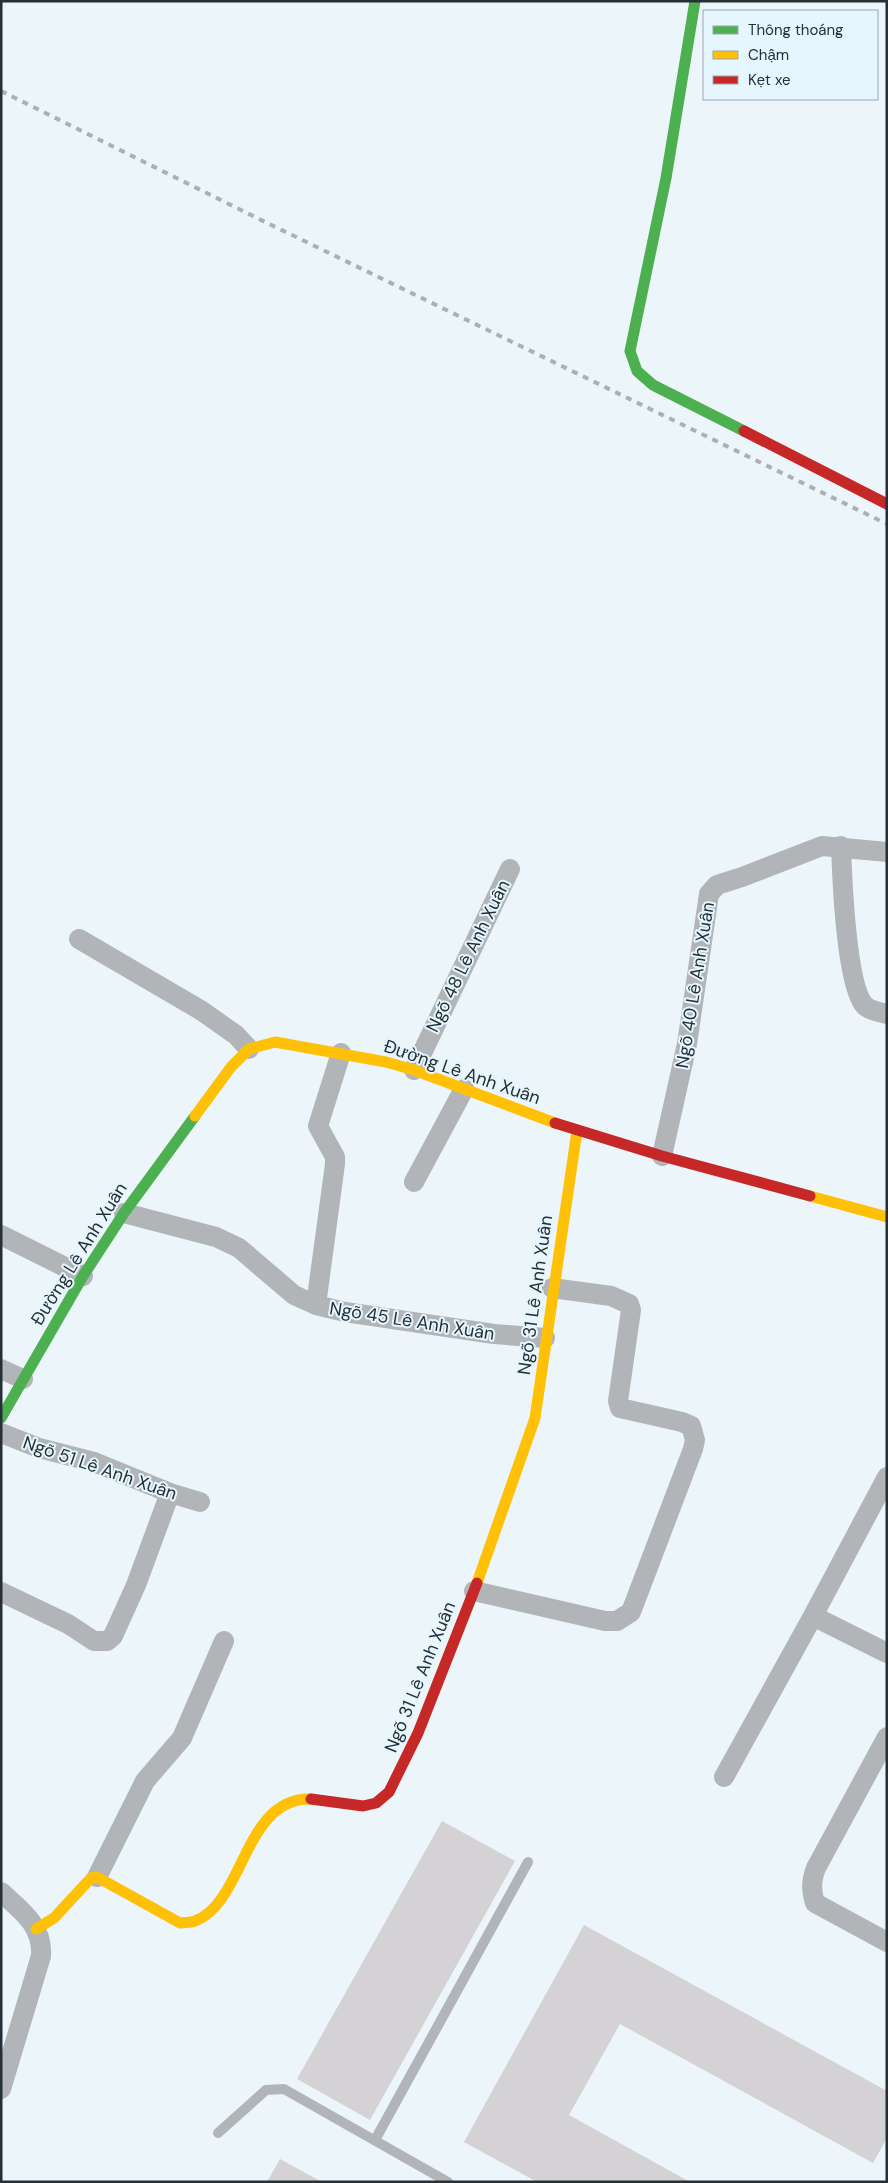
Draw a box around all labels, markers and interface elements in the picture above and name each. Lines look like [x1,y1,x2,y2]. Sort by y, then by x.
legend [703,10,878,100]
text: Thông thoáng [748,20,843,40]
text: Chậm [748,45,789,65]
text: Kẹt xe [748,70,791,90]
street label: Ngõ 48 Lê Anh Xuân [421,876,515,1036]
street label: Ngõ 40 Lê Anh Xuân [670,900,720,1070]
street label: Đường Lê Anh Xuân [380,1034,544,1110]
street label: Đường Lê Anh Xuân [25,1178,133,1330]
street label: Ngõ 31 Lê Anh Xuân [512,1214,558,1376]
street label: Ngõ 45 Lê Anh Xuân [328,1296,496,1346]
street label: Ngõ 51 Lê Anh Xuân [20,1430,180,1506]
street label: Ngõ 31 Lê Anh Xuân [379,1598,461,1756]

